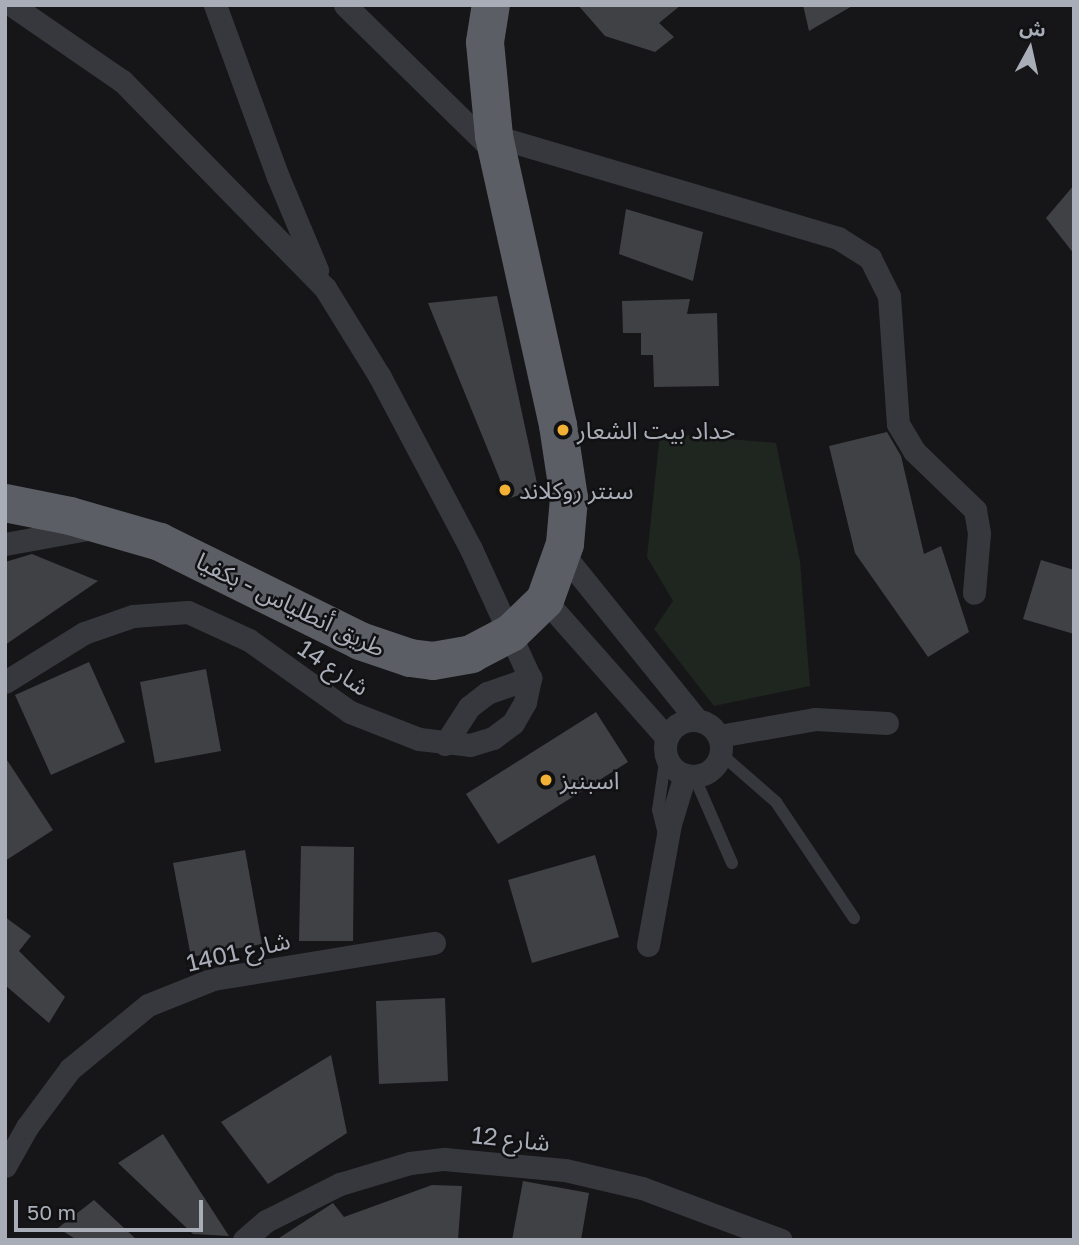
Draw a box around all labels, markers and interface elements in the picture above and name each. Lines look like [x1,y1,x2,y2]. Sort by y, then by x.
north arrow [995,14,1065,84]
text: ش [1019,15,1047,41]
place label: حداد بيت الشعار [577,416,735,444]
marker: حداد بيت الشعار [555,422,571,438]
place label: سنتر روكلاند [519,476,634,504]
marker: سنتر روكلاند [497,482,513,498]
street label: طريق أنطلياس - بكفيا [192,546,390,662]
street label: شارع 14 [293,633,375,701]
place label: اسبنيز [560,766,619,794]
marker: اسبنيز [538,772,554,788]
street label: شارع 1401 [183,925,293,977]
street label: شارع 12 [471,1120,551,1156]
scale bar [18,1186,206,1230]
text: 50 m [27,1199,76,1225]

